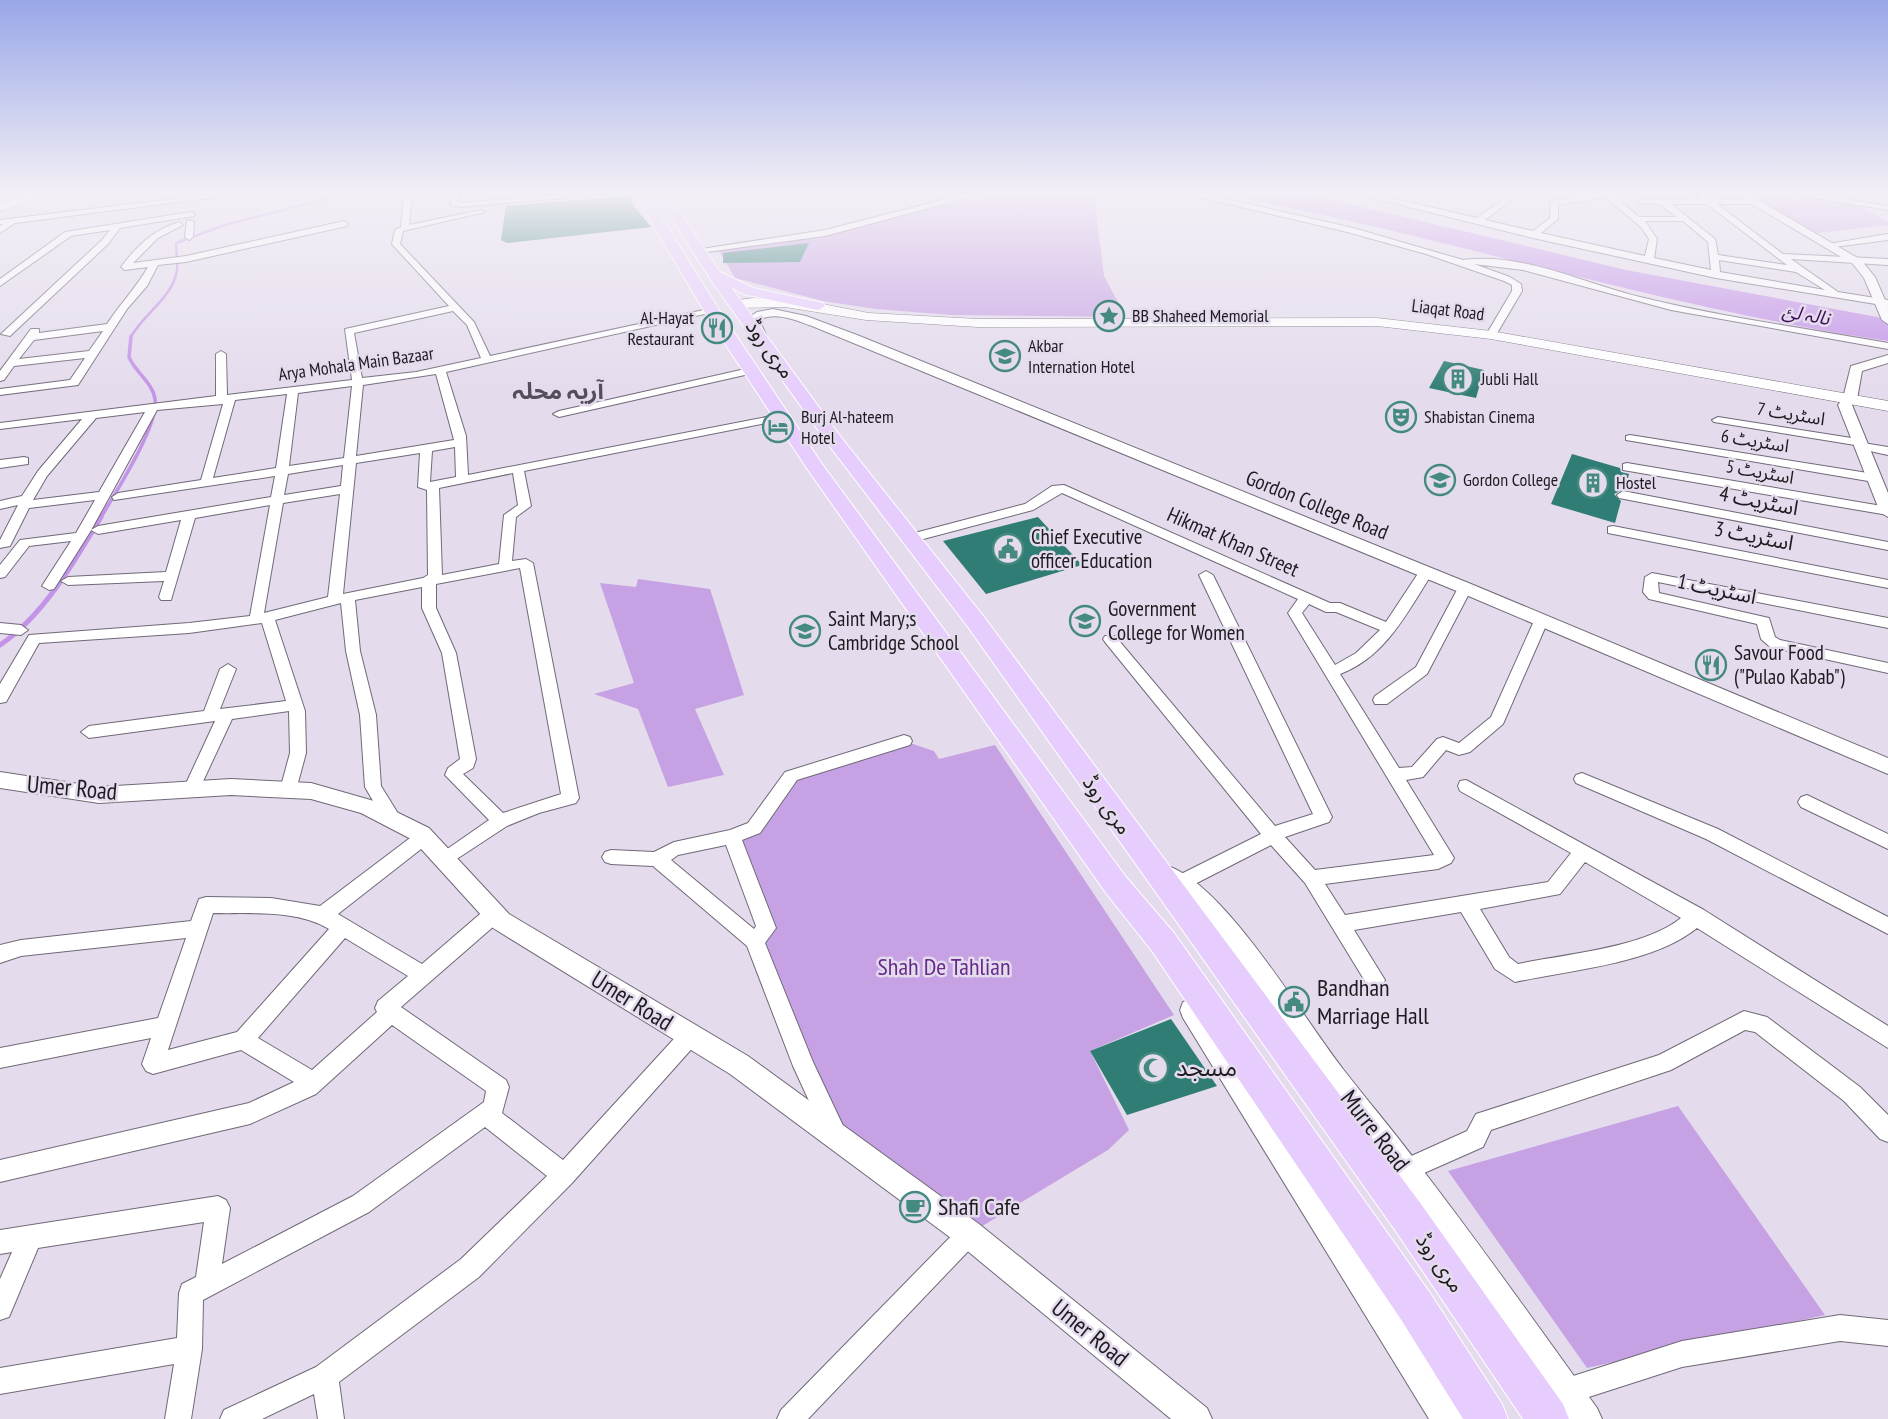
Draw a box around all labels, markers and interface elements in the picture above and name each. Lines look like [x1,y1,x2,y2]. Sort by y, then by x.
street label: Liaqat Road [1410,294,1486,325]
water label: نالہ لئ [1780,298,1833,330]
place icon: BB Shaheed Memorial [1092,299,1126,333]
place label: BB Shaheed Memorial [1132,304,1269,327]
place label: Al-Hayat Restaurant [628,306,694,350]
restaurant icon: Al-Hayat Restaurant [700,311,734,345]
street label: مری روڈ [740,314,801,384]
place label: Akbar Internation Hotel [1028,334,1135,378]
school or university icon: Akbar Internation Hotel [988,339,1022,373]
street label: Arya Mohala Main Bazaar [277,341,435,386]
building icon: Jubli Hall [1441,362,1475,396]
place label: Jubli Hall [1480,367,1539,390]
district label: آریہ محلہ [512,376,604,405]
street label: اسٹریٹ 7 [1755,397,1827,430]
theatre icon: Shabistan Cinema [1384,400,1418,434]
place label: Burj Al-hateem Hotel [801,405,894,449]
place label: Shabistan Cinema [1424,405,1535,428]
hotel icon: Burj Al-hateem Hotel [761,410,795,444]
street label: اسٹریٹ 6 [1719,424,1791,457]
street label: اسٹریٹ 5 [1724,454,1796,489]
school or university icon: Gordon College [1423,463,1457,497]
street label: Gordon College Road [1242,464,1392,545]
building icon: Hostel [1576,466,1610,500]
place label: Gordon College [1463,468,1558,491]
place label: Hostel [1616,471,1657,494]
street label: اسٹریٹ 4 [1717,480,1801,521]
street label: Hikmat Khan Street [1163,500,1303,583]
street label: اسٹریٹ 3 [1712,515,1796,556]
place label: Chief Executive officer Education [1031,523,1152,574]
public building icon: Chief Executive officer Education [991,532,1025,566]
street label: اسٹریٹ 1 [1675,567,1759,610]
place label: Government College for Women [1108,595,1245,646]
school or university icon: Government College for Women [1068,604,1102,638]
place label: Saint Mary;s Cambridge School [828,605,959,656]
school or university icon: Saint Mary;s Cambridge School [788,614,822,648]
place label: Savour Food ("Pulao Kabab") [1734,639,1845,690]
restaurant icon: Savour Food ("Pulao Kabab") [1694,648,1728,682]
street label: Umer Road [26,768,119,807]
street label: مری روڈ [1077,770,1138,840]
park label: Shah De Tahlian [878,951,1010,982]
street label: Umer Road [586,963,679,1038]
place label: Bandhan Marriage Hall [1317,972,1429,1031]
public building icon: Bandhan Marriage Hall [1277,985,1311,1019]
mosque icon: مسجد [1136,1051,1170,1085]
place label: مسجد [1176,1052,1237,1083]
street label: Murre Road [1334,1084,1417,1178]
cafe icon: Shafi Cafe [898,1190,932,1224]
place label: Shafi Cafe [938,1191,1020,1222]
street label: مری روڈ [1410,1228,1471,1298]
street label: Umer Road [1045,1292,1135,1373]

